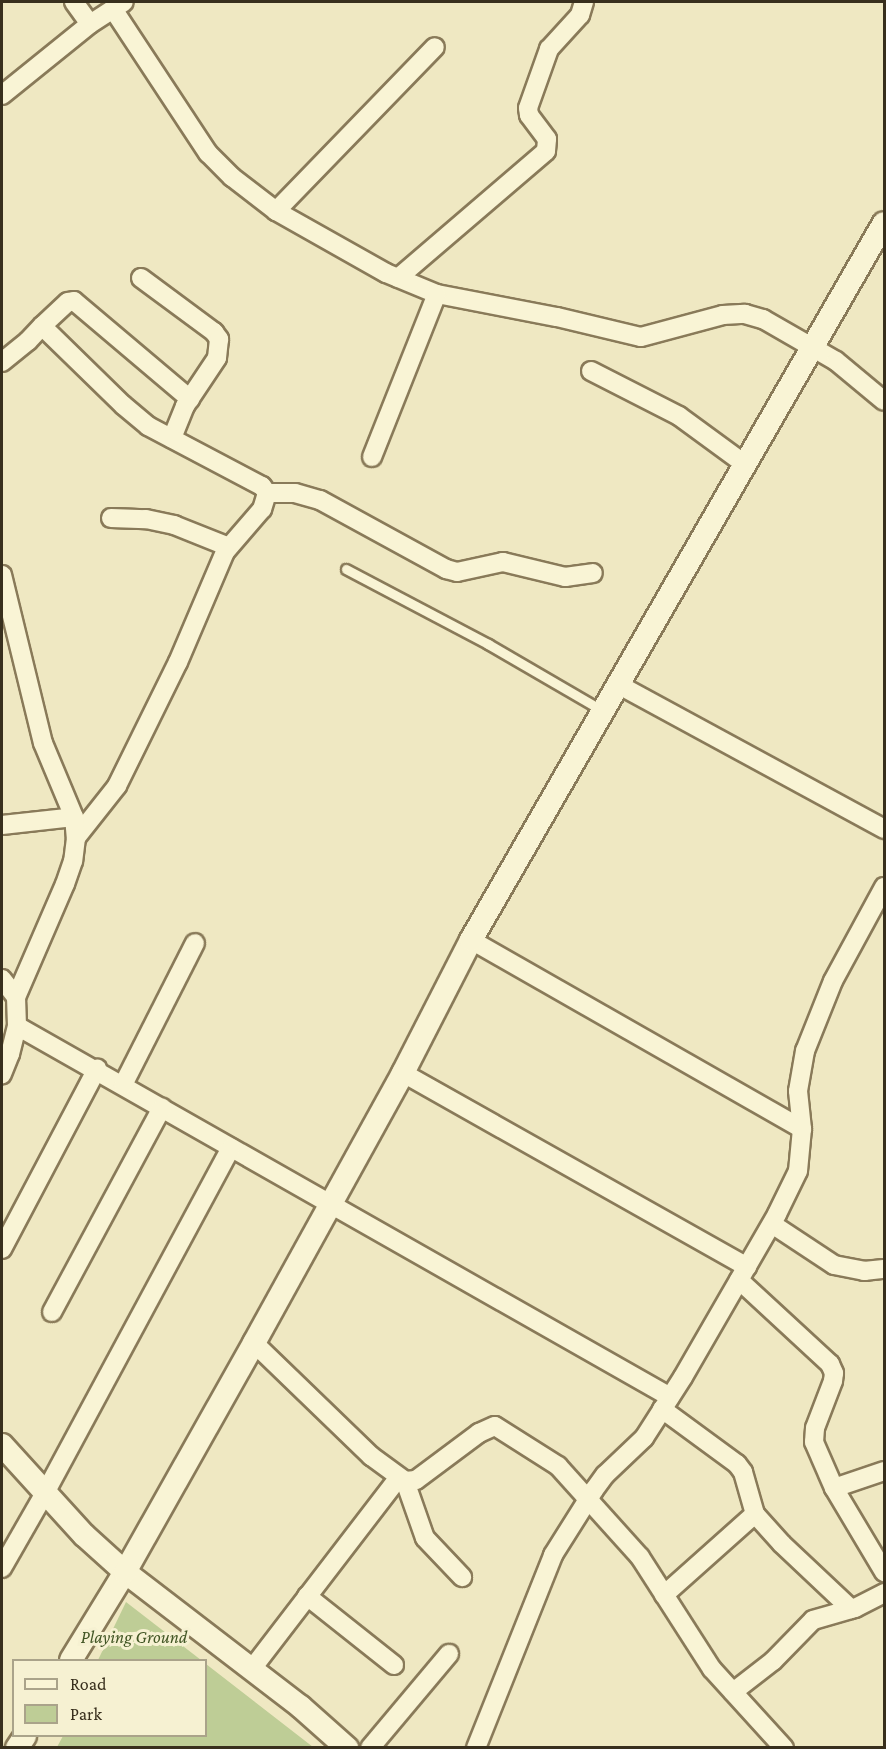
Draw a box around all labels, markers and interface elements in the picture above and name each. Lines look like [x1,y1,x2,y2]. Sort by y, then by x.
park label: Playing Ground [81,1626,187,1648]
legend [12,1659,207,1737]
text: Road [70,1674,107,1694]
text: Park [70,1704,102,1724]

